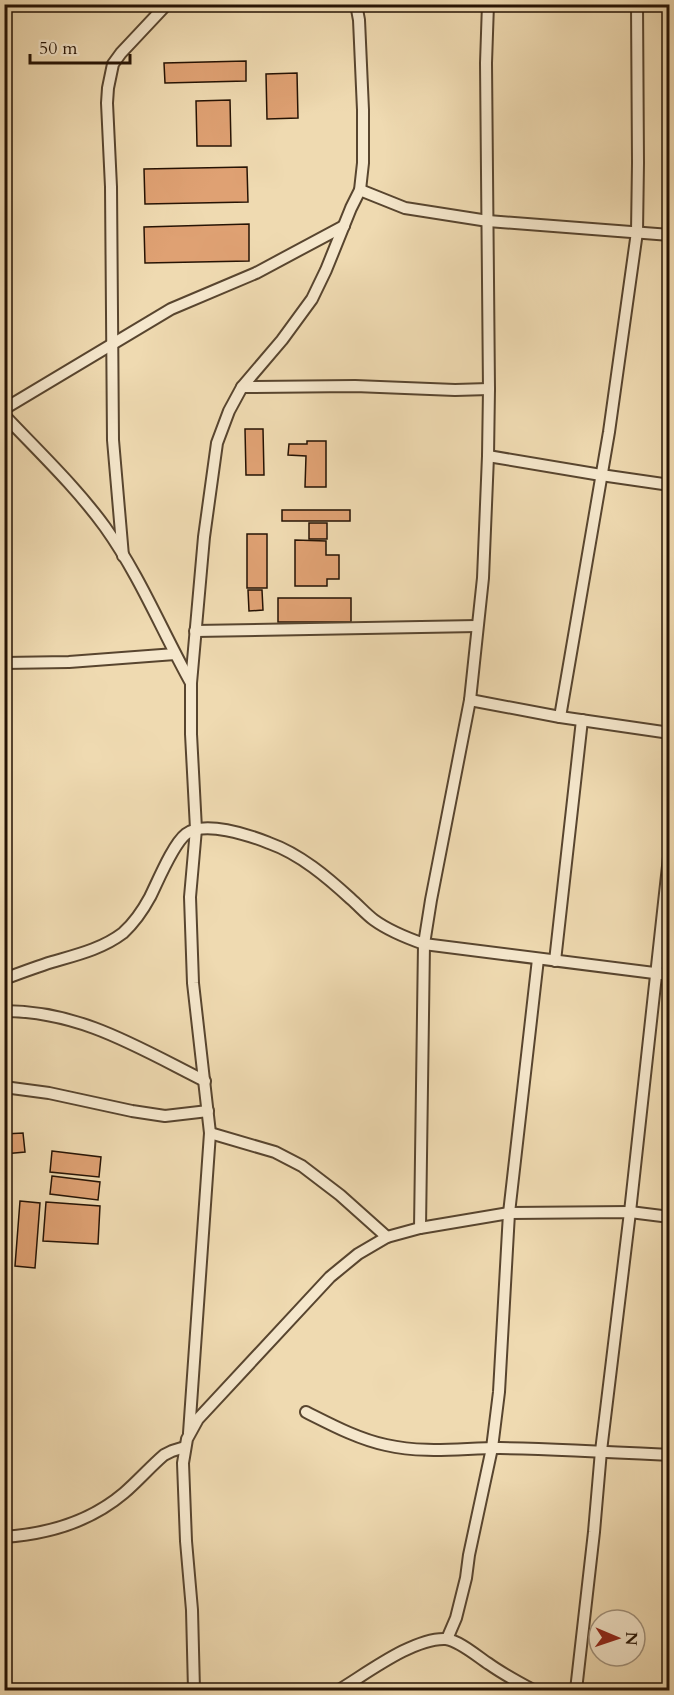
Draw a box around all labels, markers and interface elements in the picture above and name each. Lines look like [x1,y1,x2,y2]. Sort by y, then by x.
scale bar [30,27,130,65]
text: 50 m [39,36,78,61]
north arrow [587,1608,647,1668]
text: N [620,1631,642,1646]

